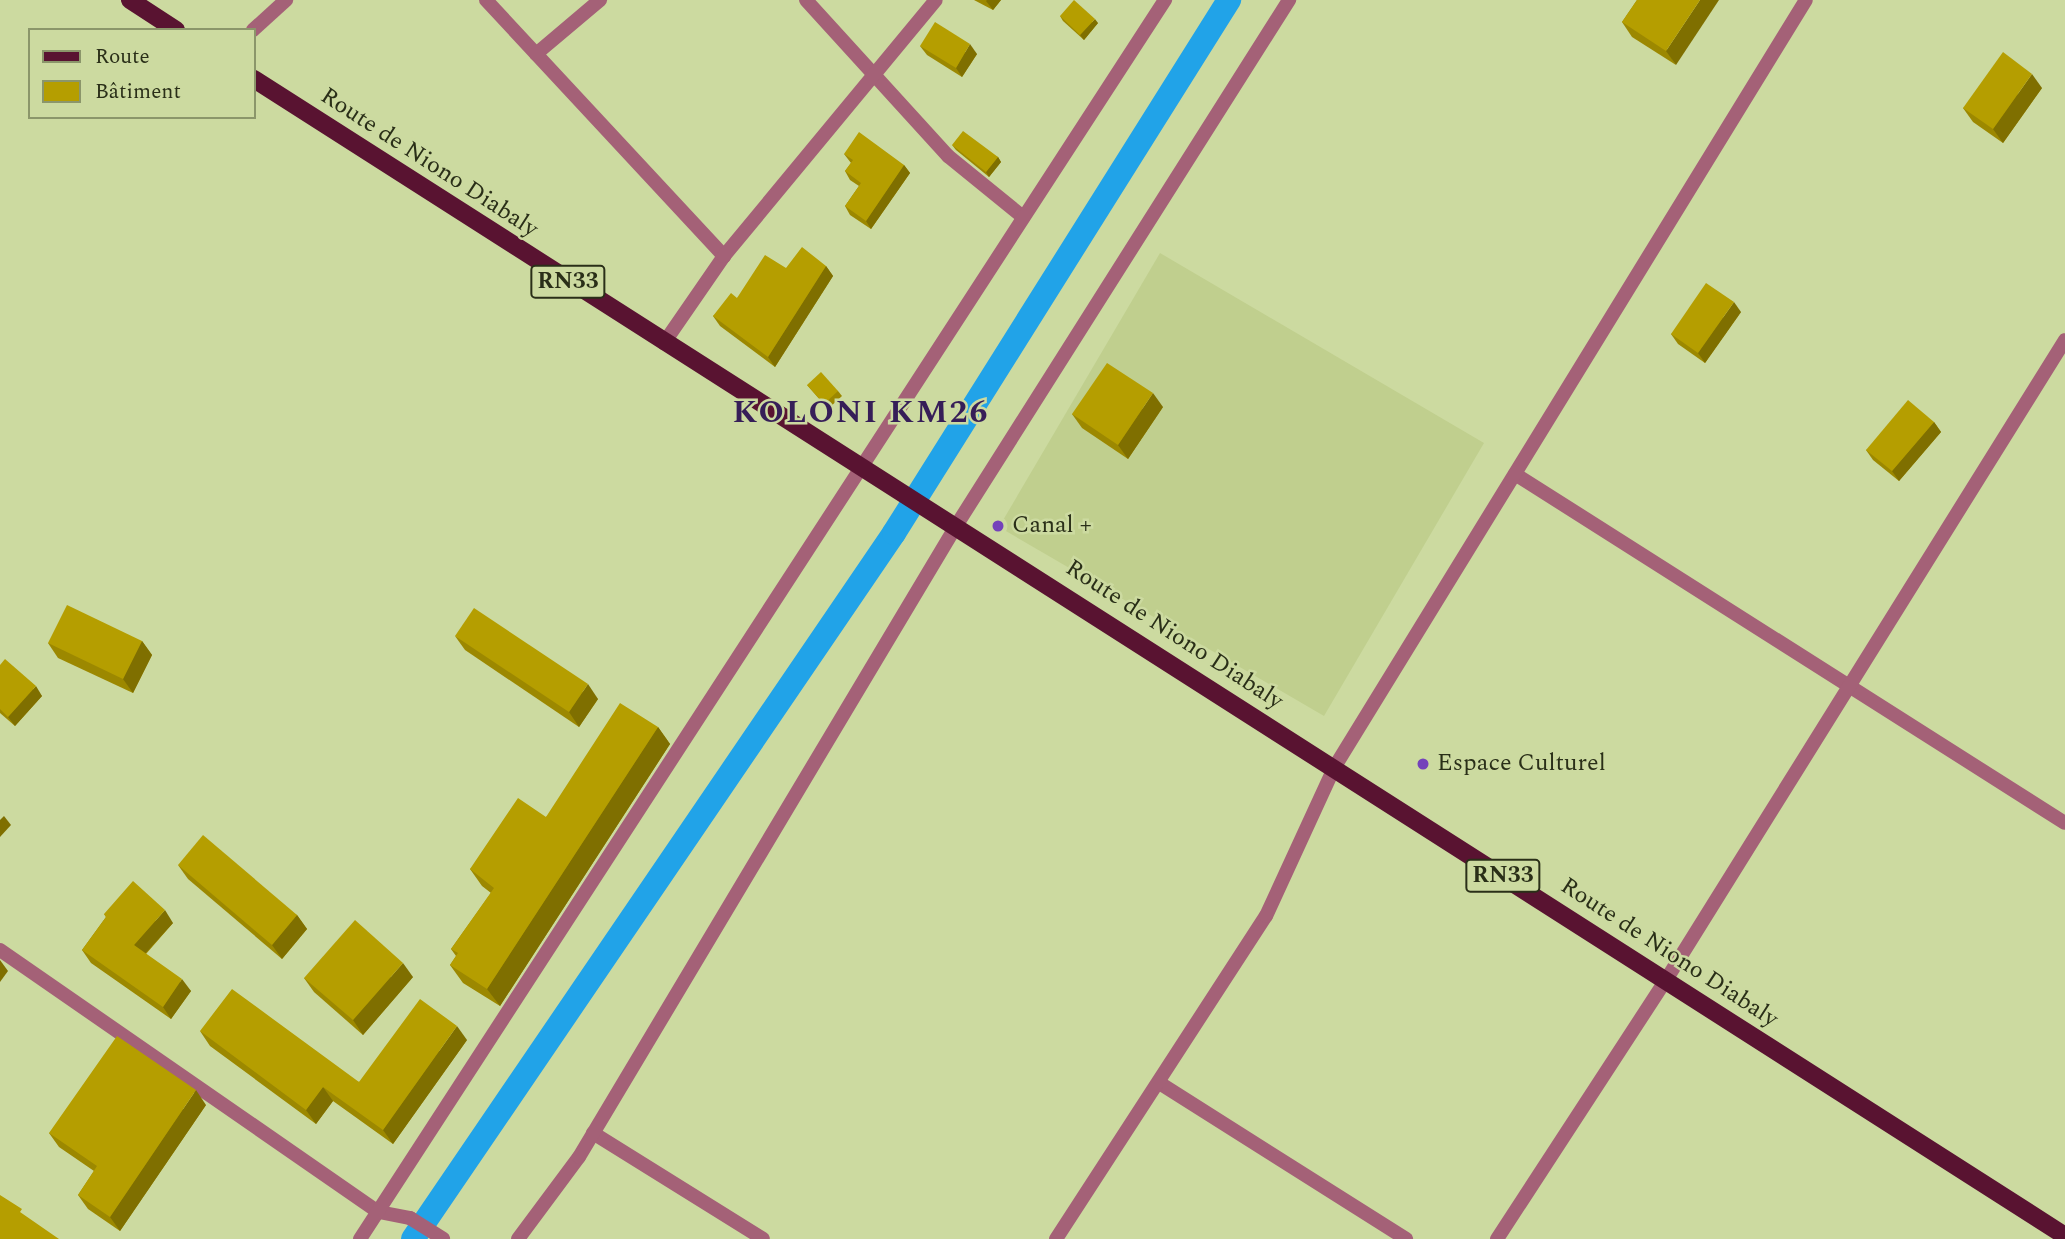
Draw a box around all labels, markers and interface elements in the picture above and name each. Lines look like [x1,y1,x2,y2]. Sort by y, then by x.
legend [28,28,256,119]
text: Route [95,41,150,73]
text: Bâtiment [95,76,181,108]
street label: Route de Niono Diabaly [315,82,543,244]
road number: RN33 [530,262,606,302]
district label: KOLONI KM26 [734,394,988,432]
place label: Canal + [1012,512,1092,540]
marker: Canal + [990,518,1006,534]
street label: Route de Niono Diabaly [1060,554,1288,716]
place label: Espace Culturel [1437,750,1606,778]
marker: Espace Culturel [1415,756,1431,772]
road number: RN33 [1464,856,1542,896]
street label: Route de Niono Diabaly [1555,872,1783,1034]

